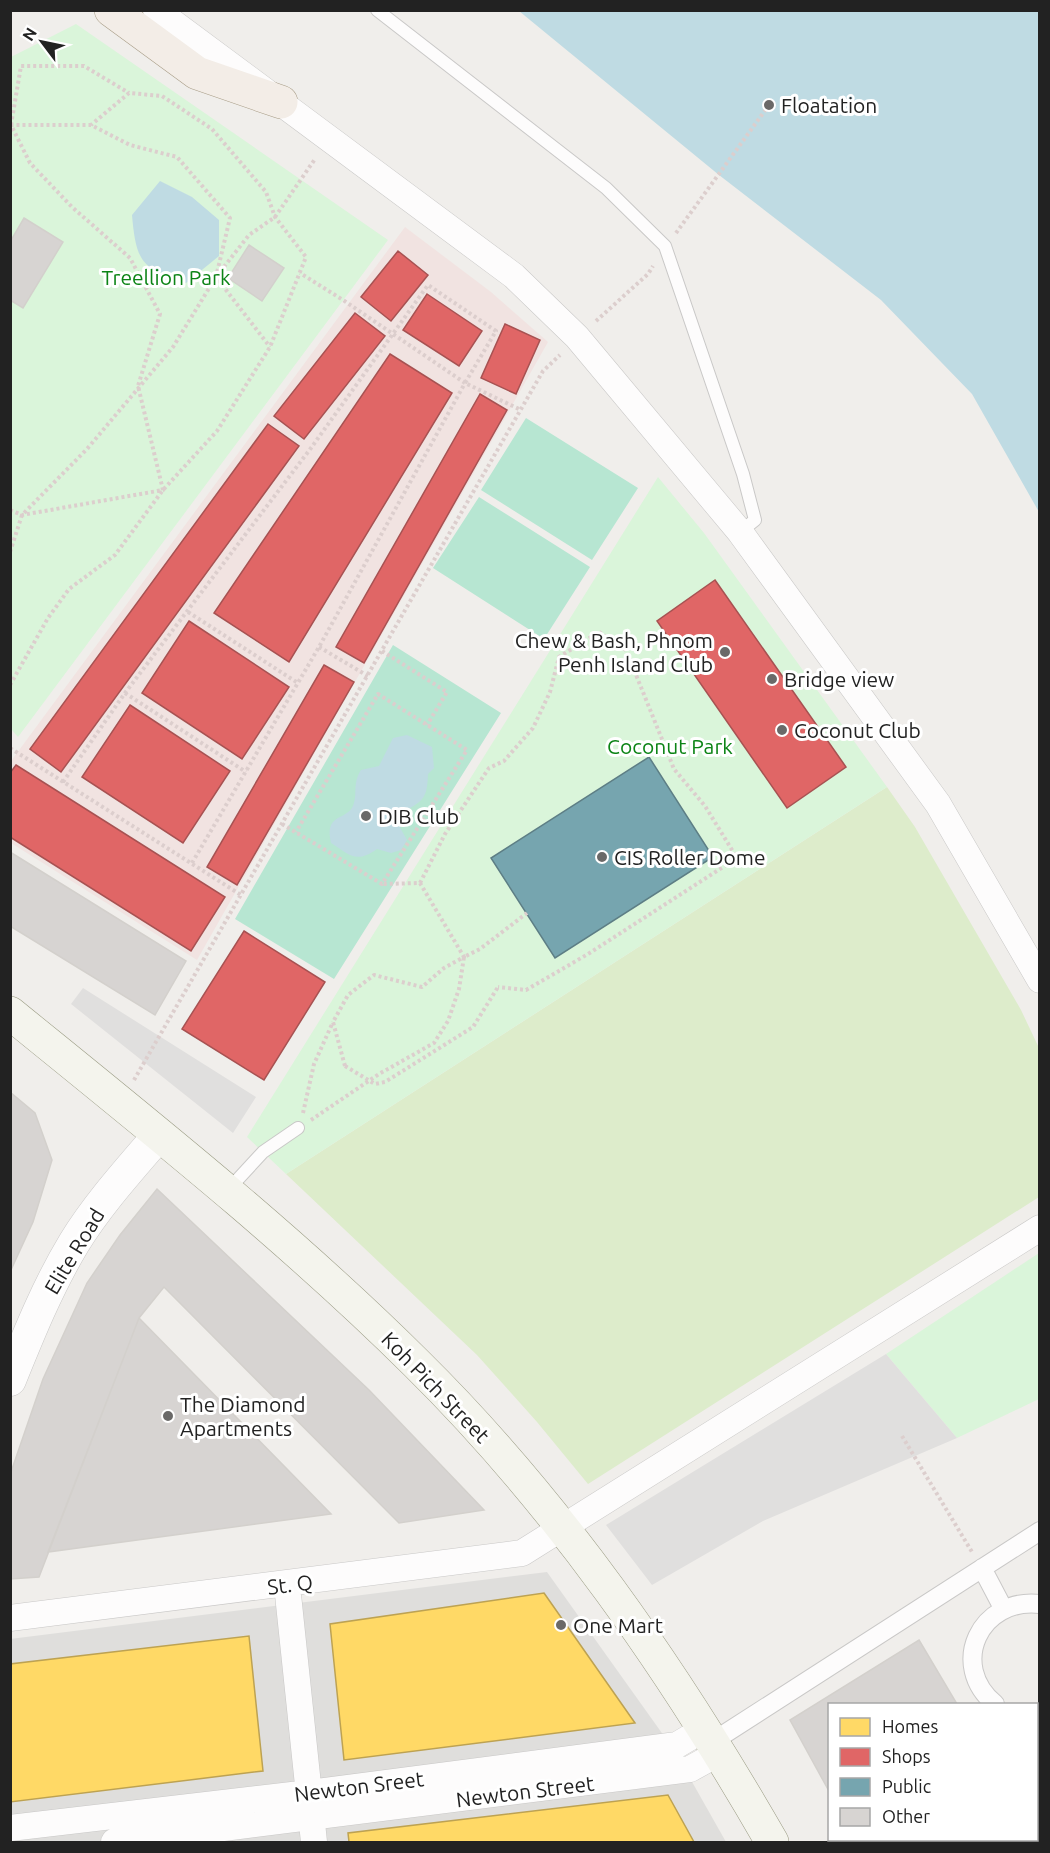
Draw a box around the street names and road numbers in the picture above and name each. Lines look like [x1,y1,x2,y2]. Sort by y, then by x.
street label: Elite Road [39,1204,109,1298]
street label: Koh Pich Street [377,1327,495,1447]
street label: St. Q [266,1569,314,1599]
street label: Newton Sreet [293,1766,425,1806]
street label: Newton Street [455,1771,595,1811]

